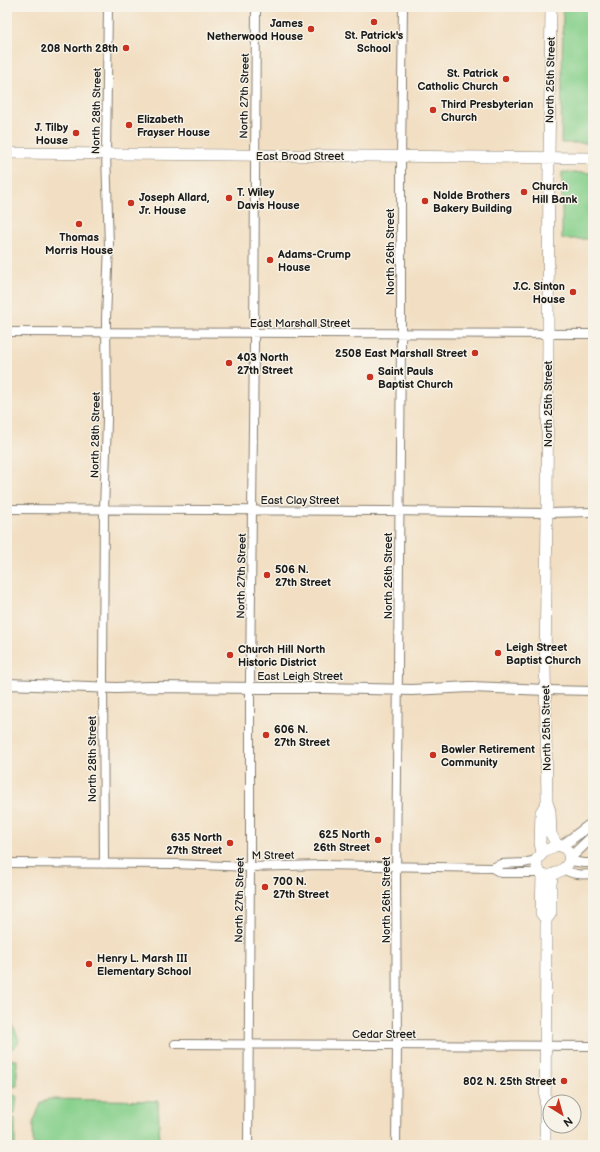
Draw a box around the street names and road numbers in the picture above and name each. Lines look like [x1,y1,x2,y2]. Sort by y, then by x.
street label: North 25th Street [543,36,558,123]
street label: North 27th Street [237,53,252,139]
street label: North 28th Street [89,67,104,154]
street label: East Broad Street [256,150,345,163]
street label: North 26th Street [384,208,397,295]
street label: East Marshall Street [250,317,351,330]
street label: North 25th Street [542,360,555,447]
street label: North 28th Street [88,391,103,478]
street label: East Clay Street [261,494,340,507]
street label: North 26th Street [382,532,395,619]
street label: North 27th Street [234,533,249,619]
street label: East Leigh Street [257,670,343,683]
street label: North 25th Street [539,684,554,771]
street label: North 28th Street [86,715,99,802]
street label: M Street [252,849,295,862]
street label: North 26th Street [380,856,393,943]
street label: North 27th Street [232,857,247,943]
street label: Cedar Street [352,1028,417,1041]

